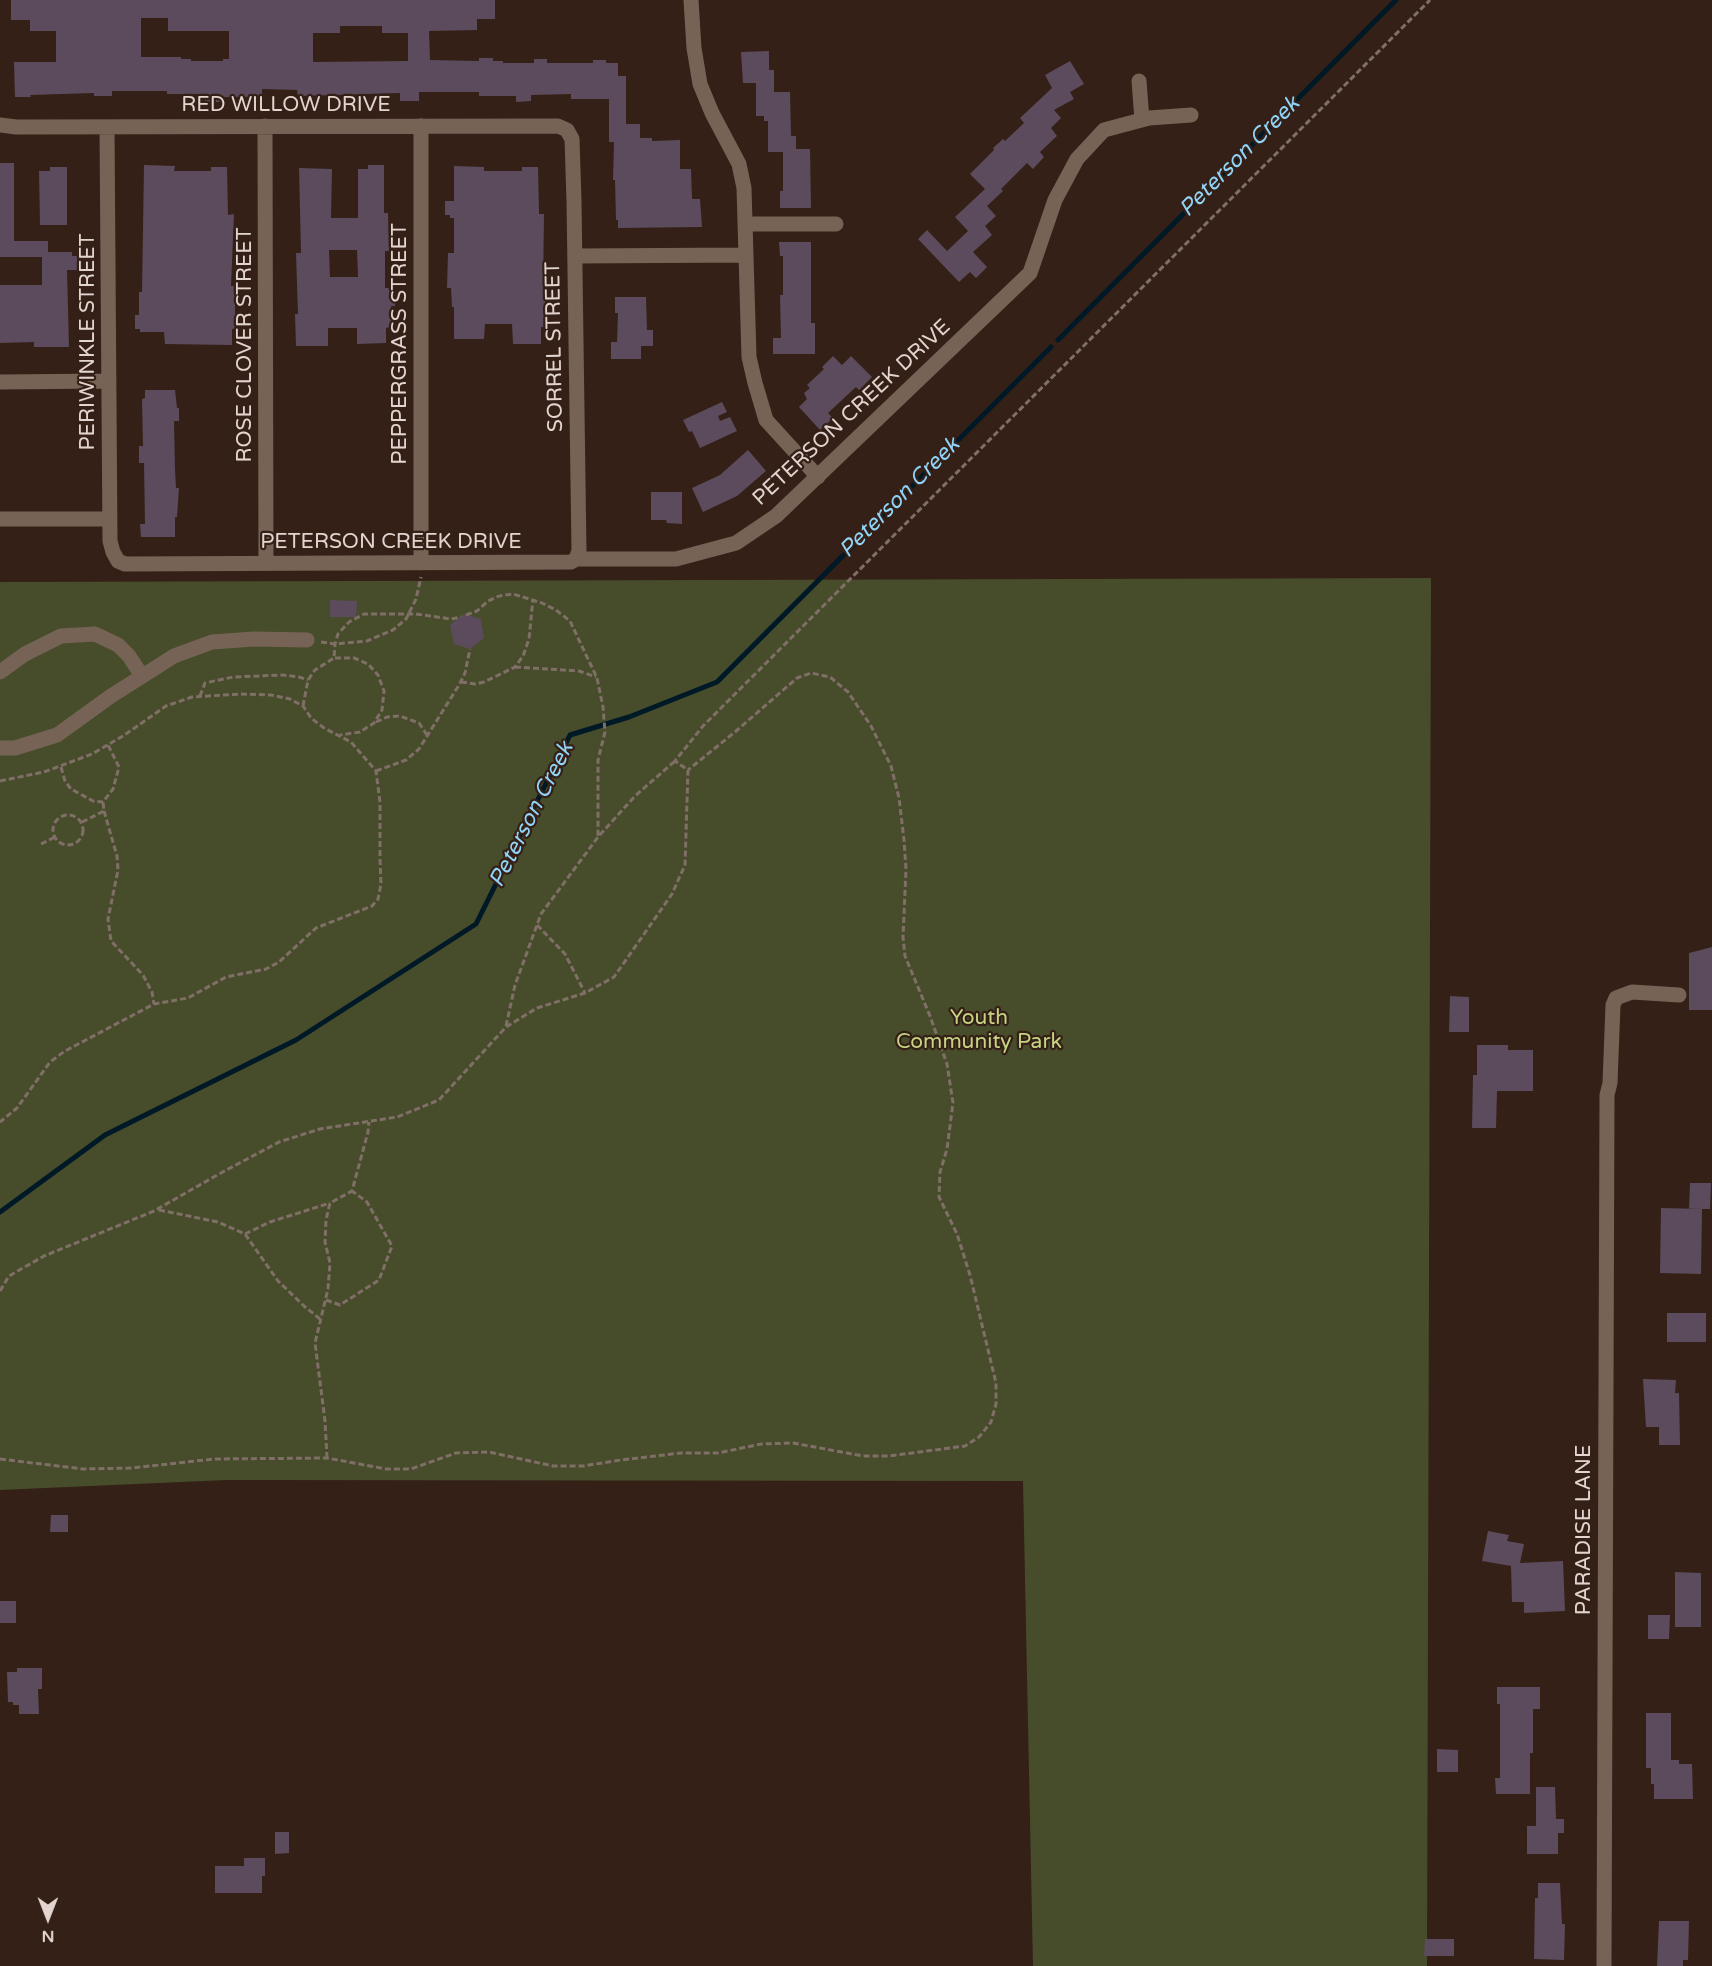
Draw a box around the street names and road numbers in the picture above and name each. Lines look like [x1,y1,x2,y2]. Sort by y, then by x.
street label: RED WILLOW DRIVE [181,92,391,118]
street label: PEPPERGRASS STREET [387,223,413,465]
street label: ROSE CLOVER STREET [232,227,258,463]
street label: PERIWINKLE STREET [75,233,101,451]
street label: SORREL STREET [541,262,569,432]
street label: PETERSON CREEK DRIVE [748,315,956,511]
street label: PETERSON CREEK DRIVE [260,529,522,555]
street label: PARADISE LANE [1571,1445,1597,1615]

